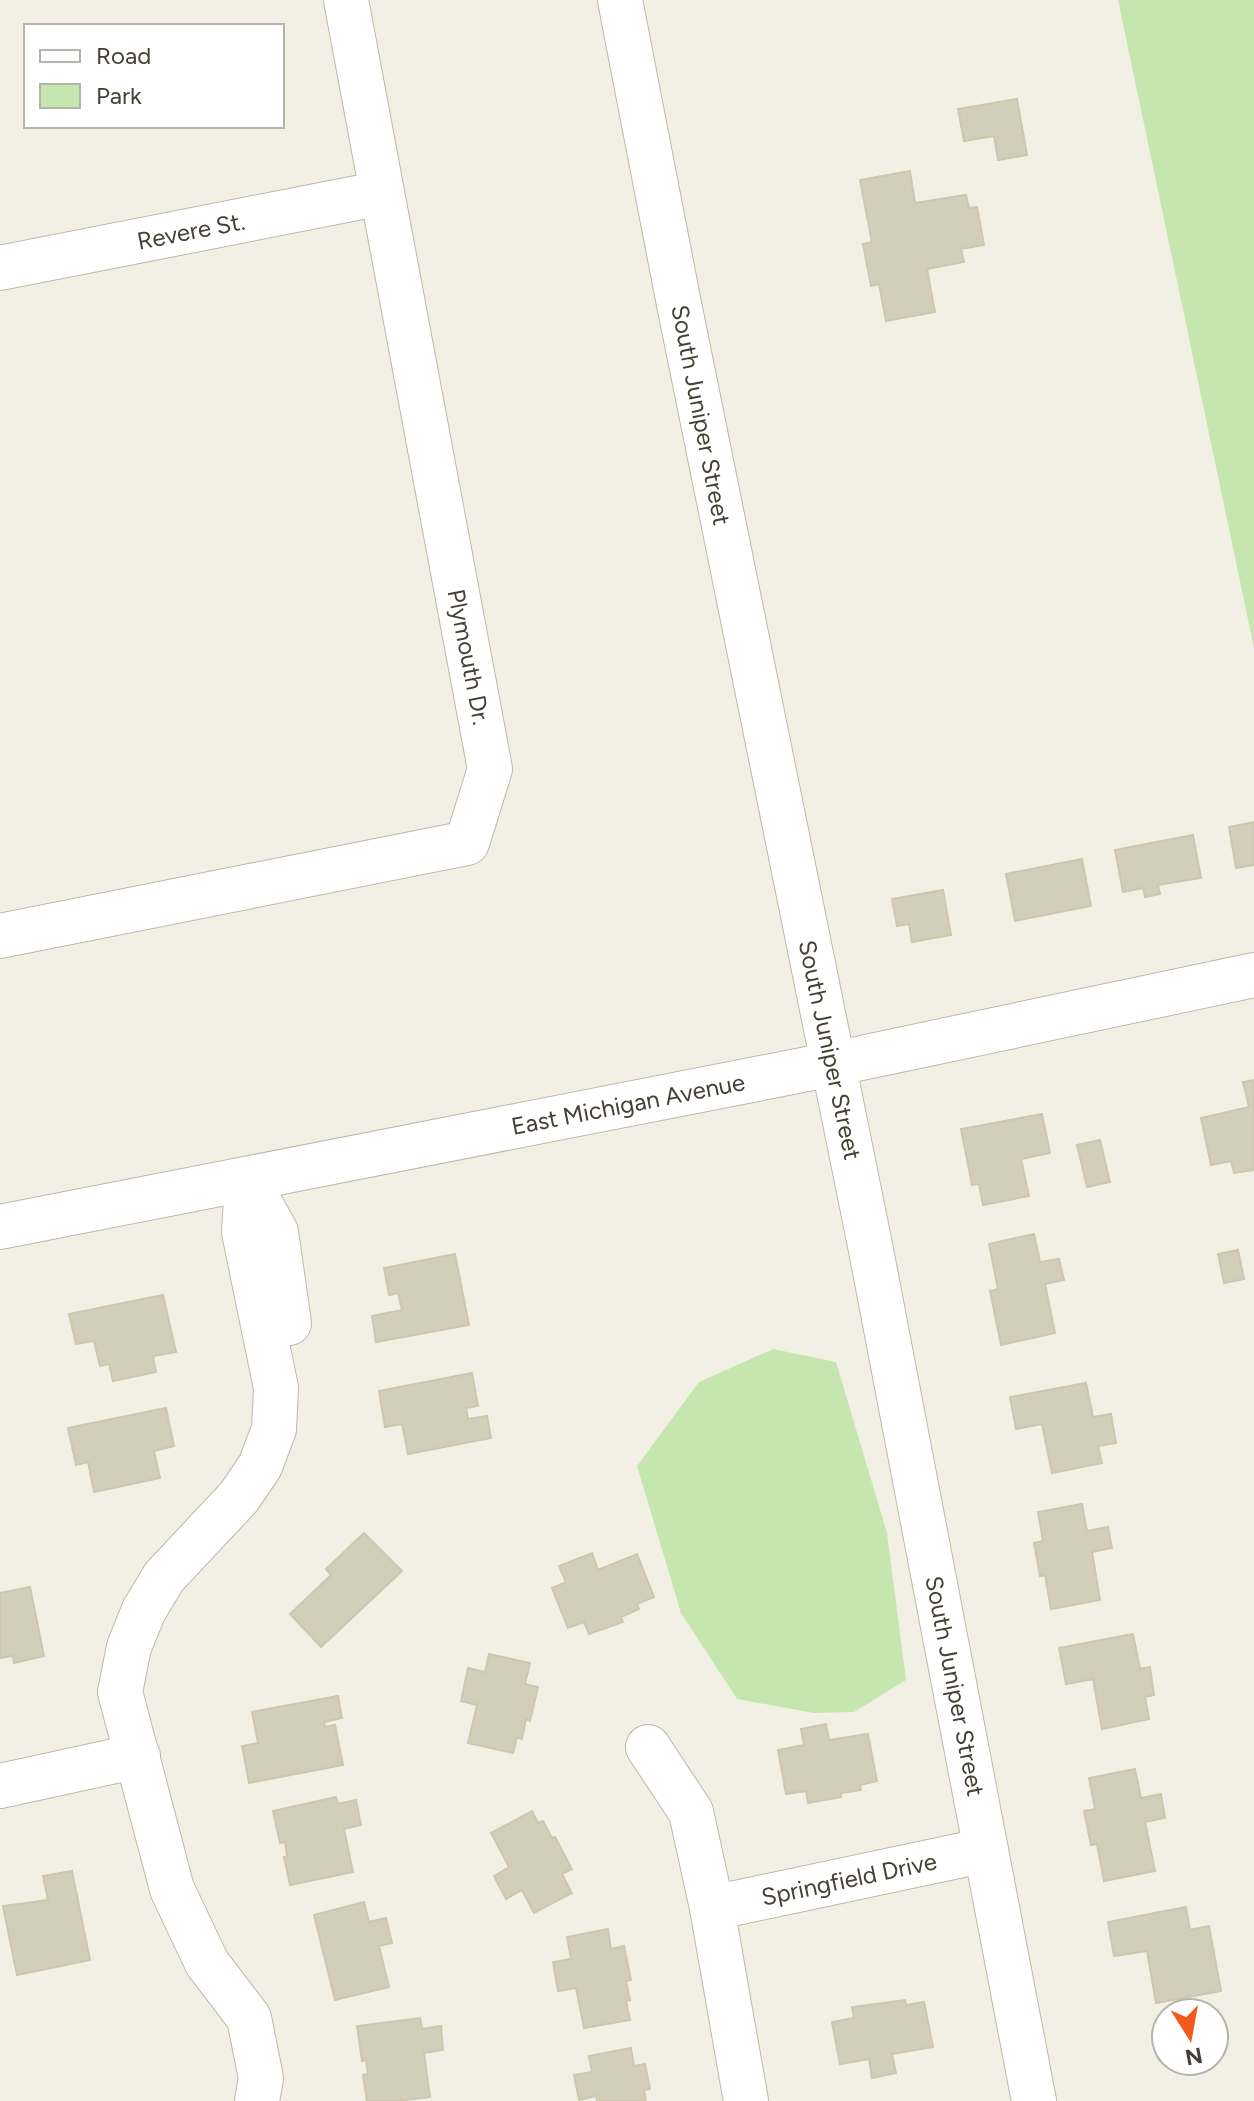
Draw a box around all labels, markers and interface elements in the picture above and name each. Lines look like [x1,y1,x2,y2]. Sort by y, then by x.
legend [24,24,284,128]
text: Road [96,41,151,70]
text: Park [96,81,142,110]
street label: Revere St. [135,206,247,256]
street label: South Juniper Street [665,302,737,528]
street label: Plymouth Dr. [442,587,496,727]
street label: South Juniper Street [793,938,867,1162]
street label: East Michigan Avenue [509,1067,747,1141]
street label: South Juniper Street [919,1573,991,1799]
street label: Springfield Drive [759,1846,939,1912]
north arrow [1150,1997,1230,2077]
text: N [1183,2041,1205,2071]

